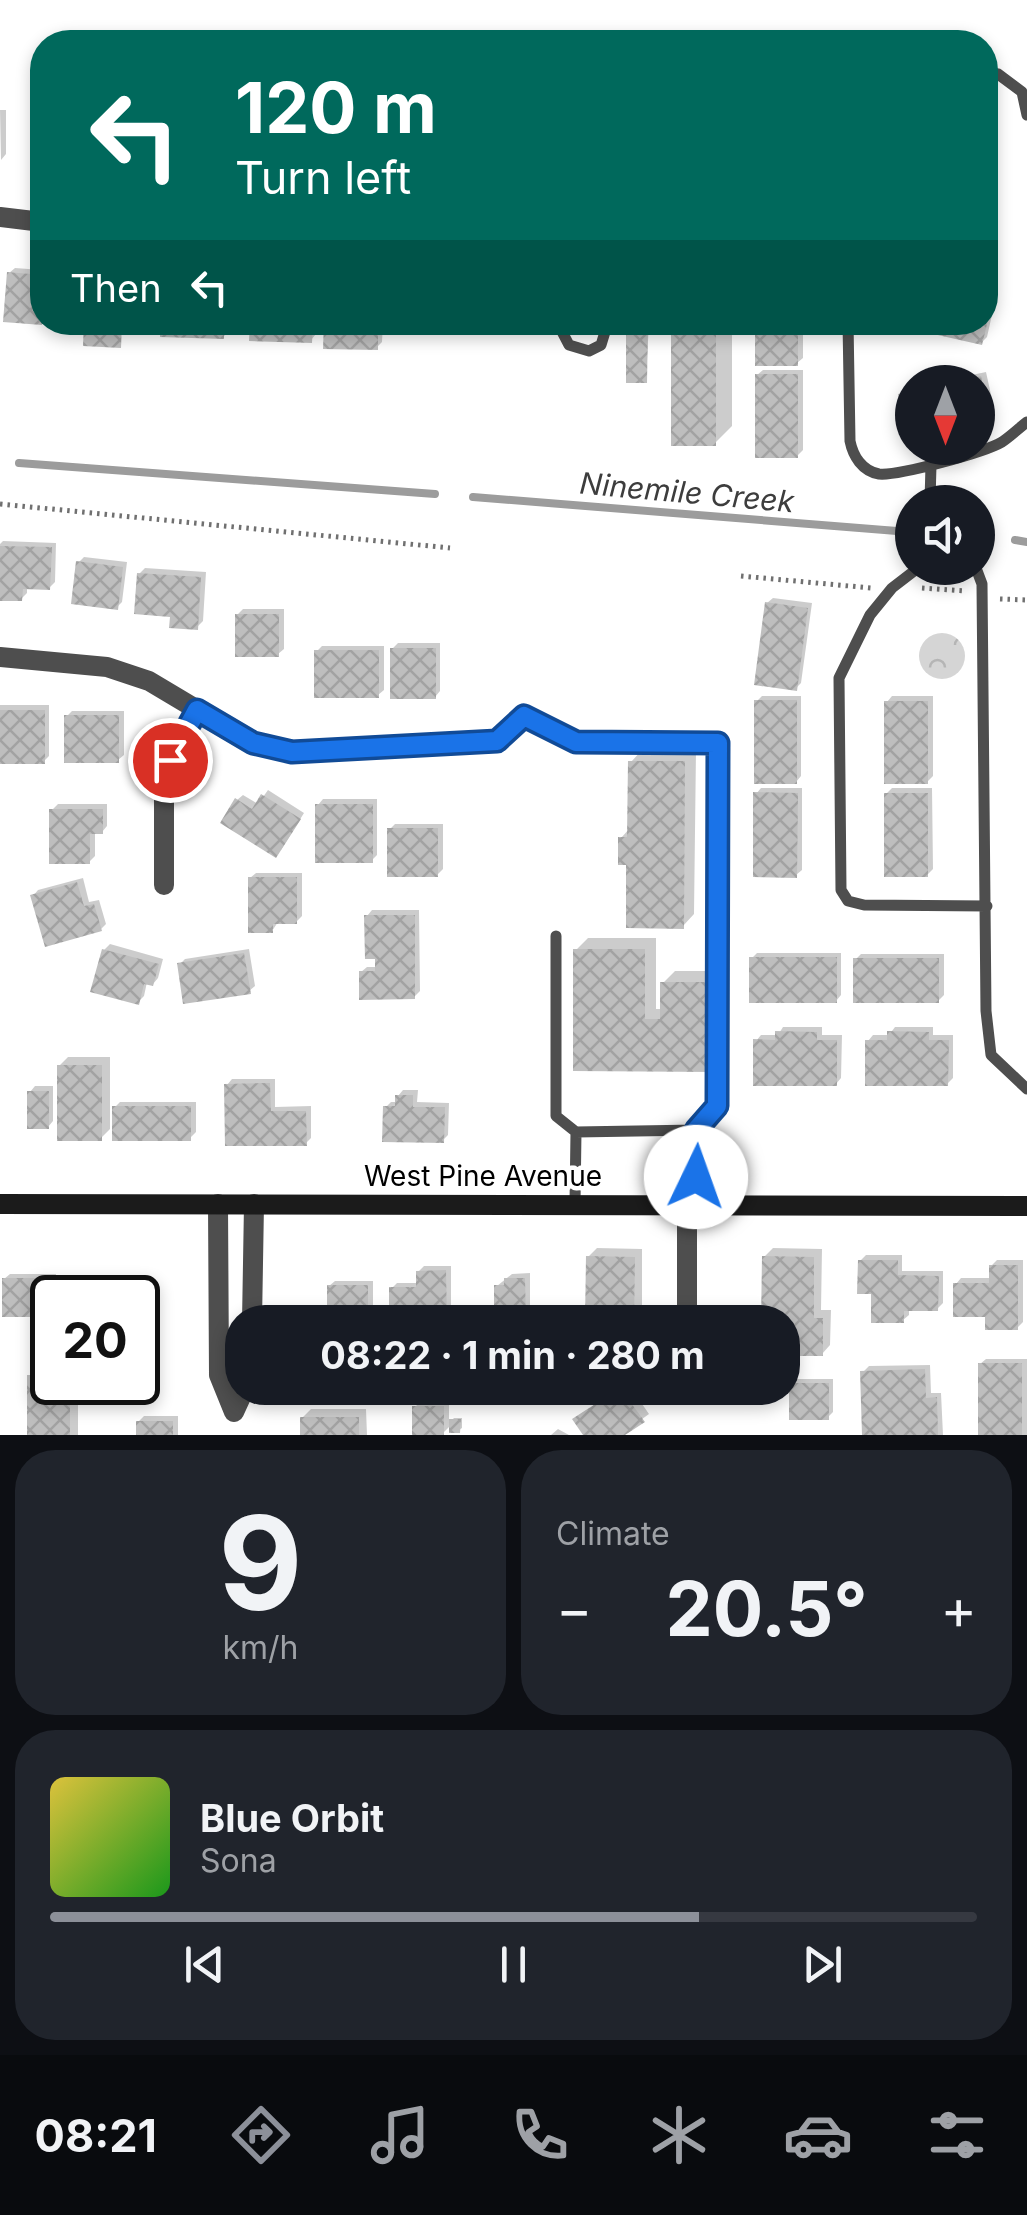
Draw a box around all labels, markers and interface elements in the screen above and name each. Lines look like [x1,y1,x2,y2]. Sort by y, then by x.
text: 120 m [235,65,437,150]
icon: left [70,70,200,200]
text: Turn left [235,150,411,205]
icon: left [182,260,237,315]
text: Then [70,265,162,311]
north arrow [895,365,995,465]
map controls [895,365,995,585]
water label: Ninemile Creek [578,465,796,519]
button: sound [895,485,995,585]
pin [128,718,213,803]
icon: arrive [143,733,198,788]
position arrow [644,1125,748,1229]
street label: West Pine Avenue [364,1159,602,1193]
speed limit sign: 20 [30,1275,160,1405]
text: 08:22 · 1 min · 280 m [320,1332,705,1378]
text: 9 [218,1484,303,1641]
text: Climate [556,1514,670,1553]
text: 20.5° [665,1563,868,1654]
text: − [556,1576,592,1642]
text: + [941,1576,977,1642]
text: km/h [222,1628,299,1667]
text: Blue Orbit [200,1795,384,1841]
text: Sona [200,1841,277,1880]
icon: previous [177,1937,232,1992]
icon: pause [486,1937,541,1992]
icon: next [795,1937,850,1992]
icon: directions [226,2100,296,2170]
icon: music [365,2100,435,2170]
icon: phone [505,2100,575,2170]
icon: climate [644,2100,714,2170]
icon: car [783,2100,853,2170]
icon: filters [922,2100,992,2170]
text: 08:21 [35,2108,157,2163]

